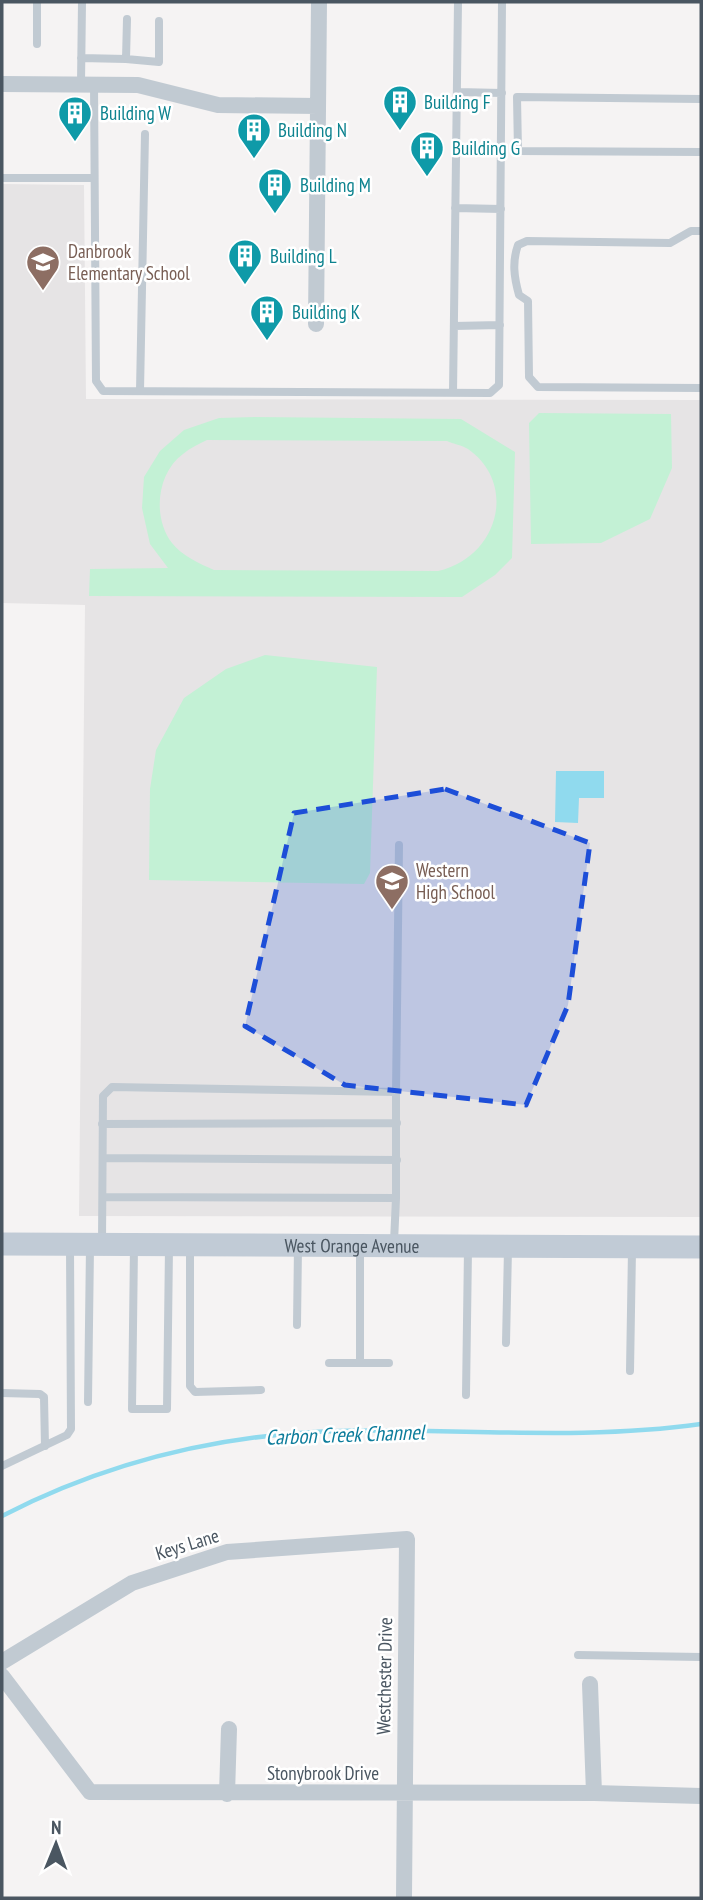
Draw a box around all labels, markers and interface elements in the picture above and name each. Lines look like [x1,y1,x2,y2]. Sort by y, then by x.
building icon: Building F [381,83,419,132]
place label: Building F [424,90,491,114]
building icon: Building W [56,94,94,143]
place label: Building W [100,101,171,125]
building icon: Building N [235,111,273,160]
place label: Building N [278,118,347,142]
building icon: Building G [408,129,446,178]
place label: Building G [452,136,520,160]
building icon: Building M [256,166,294,215]
place label: Building M [300,173,371,197]
building icon: Building L [226,237,264,286]
place label: Danbrook Elementary School [68,239,190,285]
school or university icon: Danbrook Elementary School [24,243,62,292]
place label: Building L [270,244,337,268]
building icon: Building K [248,293,286,342]
place label: Building K [292,300,360,324]
place label: Western High School [416,858,496,904]
school or university icon: Western High School [373,862,411,911]
street label: West Orange Avenue [284,1233,420,1258]
water label: Carbon Creek Channel [265,1418,427,1451]
street label: Keys Lane [152,1523,222,1565]
street label: Westchester Drive [371,1617,397,1735]
street label: Stonybrook Drive [267,1761,379,1785]
north arrow [21,1809,91,1879]
text: N [51,1815,62,1839]

